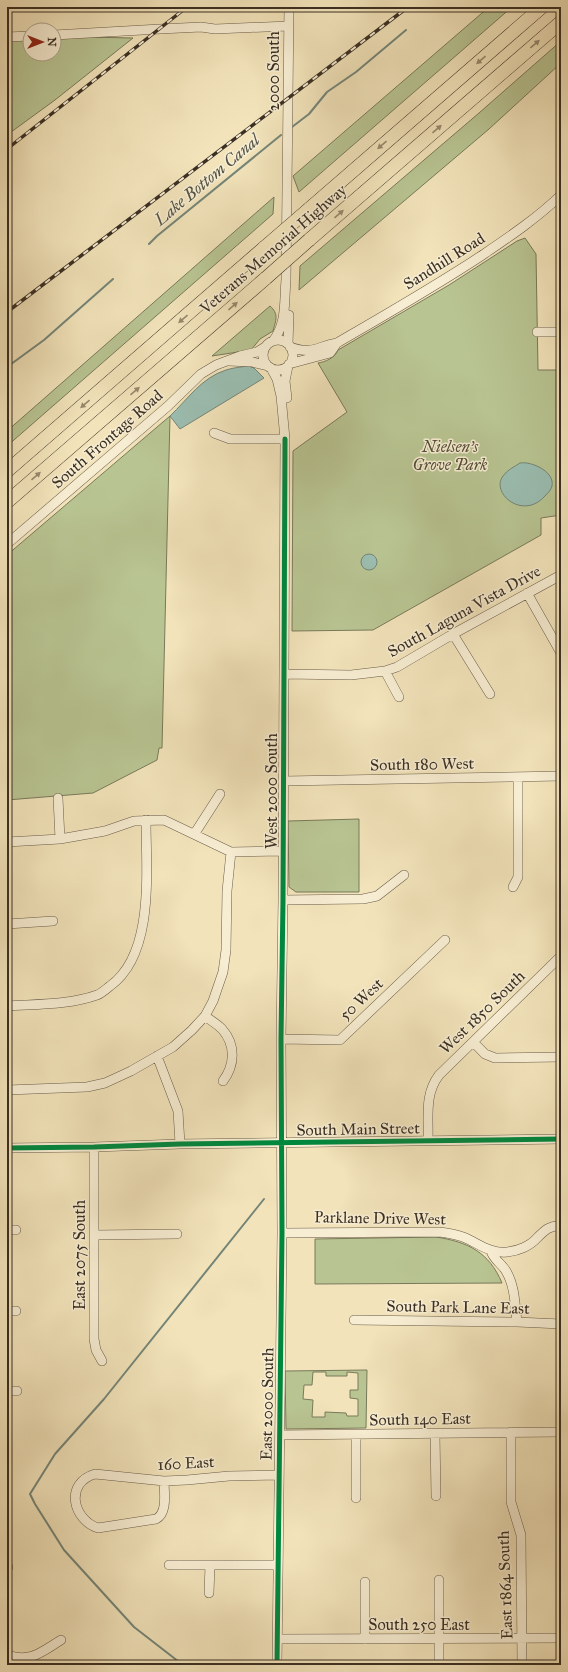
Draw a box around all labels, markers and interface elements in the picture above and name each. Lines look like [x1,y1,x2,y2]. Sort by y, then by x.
north arrow [22,22,62,62]
street label: 2000 South [264,31,283,111]
text: N [45,37,58,47]
one-way arrow [530,39,541,48]
one-way arrow [475,55,486,64]
one-way arrow [432,124,442,134]
water label: Lake Bottom Canal [149,129,265,231]
one-way arrow [377,141,388,150]
street label: Veterans Memorial Highway [195,180,351,319]
one-way arrow [334,209,344,219]
street label: Sandhill Road [400,229,488,293]
one-way arrow [228,301,238,311]
one-way arrow [178,314,188,323]
street label: South Frontage Road [48,386,167,493]
one-way arrow [129,387,140,396]
one-way arrow [79,399,90,408]
park label: Nielsen's Grove Park [413,437,487,474]
one-way arrow [31,472,42,481]
street label: South Laguna Vista Drive [384,561,544,662]
street label: West 2000 South [262,733,281,849]
street label: South 180 West [370,754,475,774]
street label: West 1850 South [435,966,529,1058]
street label: 50 West [335,974,387,1024]
street label: South Main Street [296,1118,420,1140]
street label: East 2075 South [70,1200,89,1310]
street label: Parklane Drive West [314,1207,446,1229]
street label: South Park Lane East [386,1296,530,1318]
street label: East 2000 South [257,1347,277,1461]
street label: South 140 East [369,1409,471,1429]
street label: 160 East [157,1452,215,1474]
street label: East 1864 South [494,1530,516,1640]
street label: South 250 East [368,1615,470,1634]

